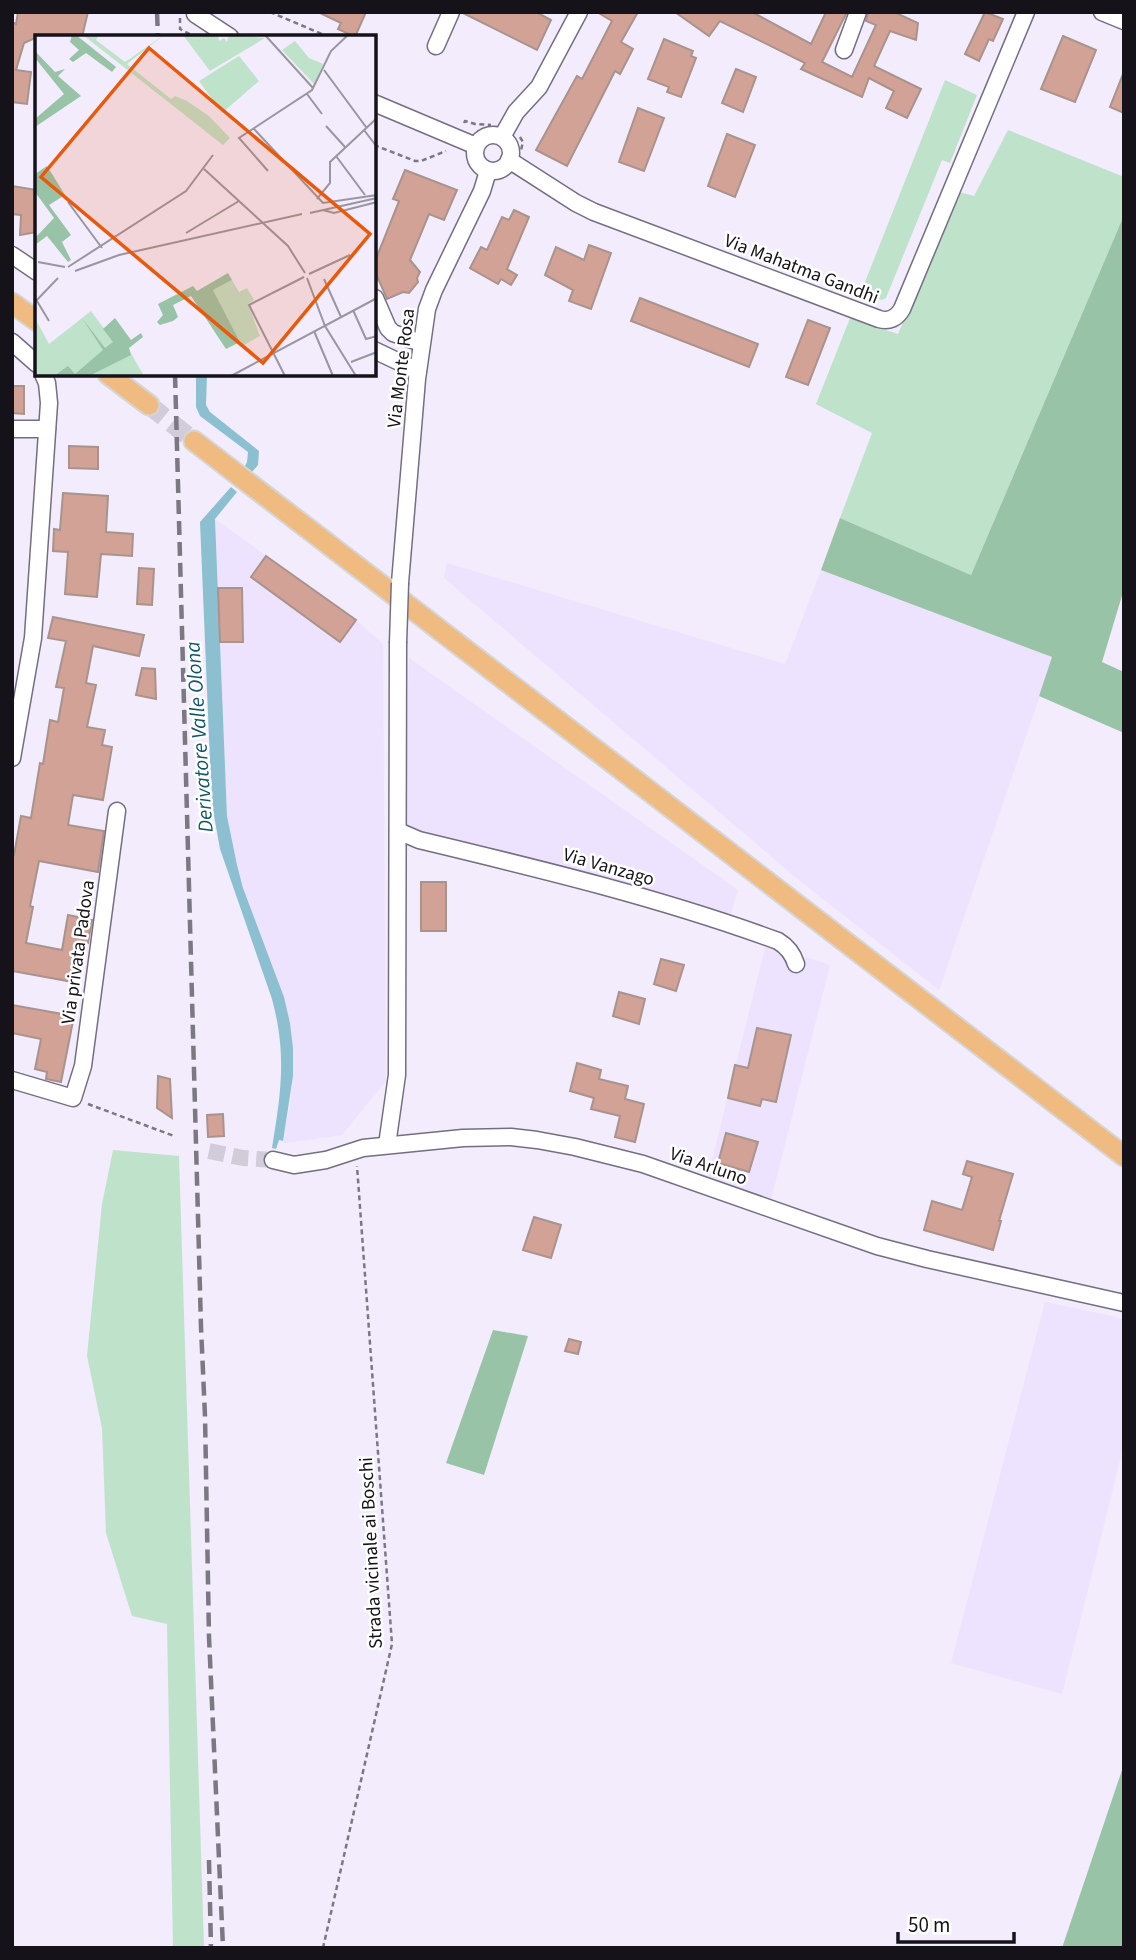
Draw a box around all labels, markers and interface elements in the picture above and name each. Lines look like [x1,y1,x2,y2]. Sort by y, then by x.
inset map [35,35,376,376]
street label: Via Mahatma Gandhi [720,227,883,311]
street label: Via Monte Rosa [381,307,422,429]
water label: Derivatore Valle Olona [177,641,221,833]
street label: Via Vanzago [560,842,657,893]
street label: Via privata Padova [55,878,102,1026]
street label: Via Arluno [666,1141,751,1192]
street label: Strada vicinale ai Boschi [353,1456,390,1649]
scale bar [898,1900,1014,1944]
text: 50 m [908,1910,950,1940]

